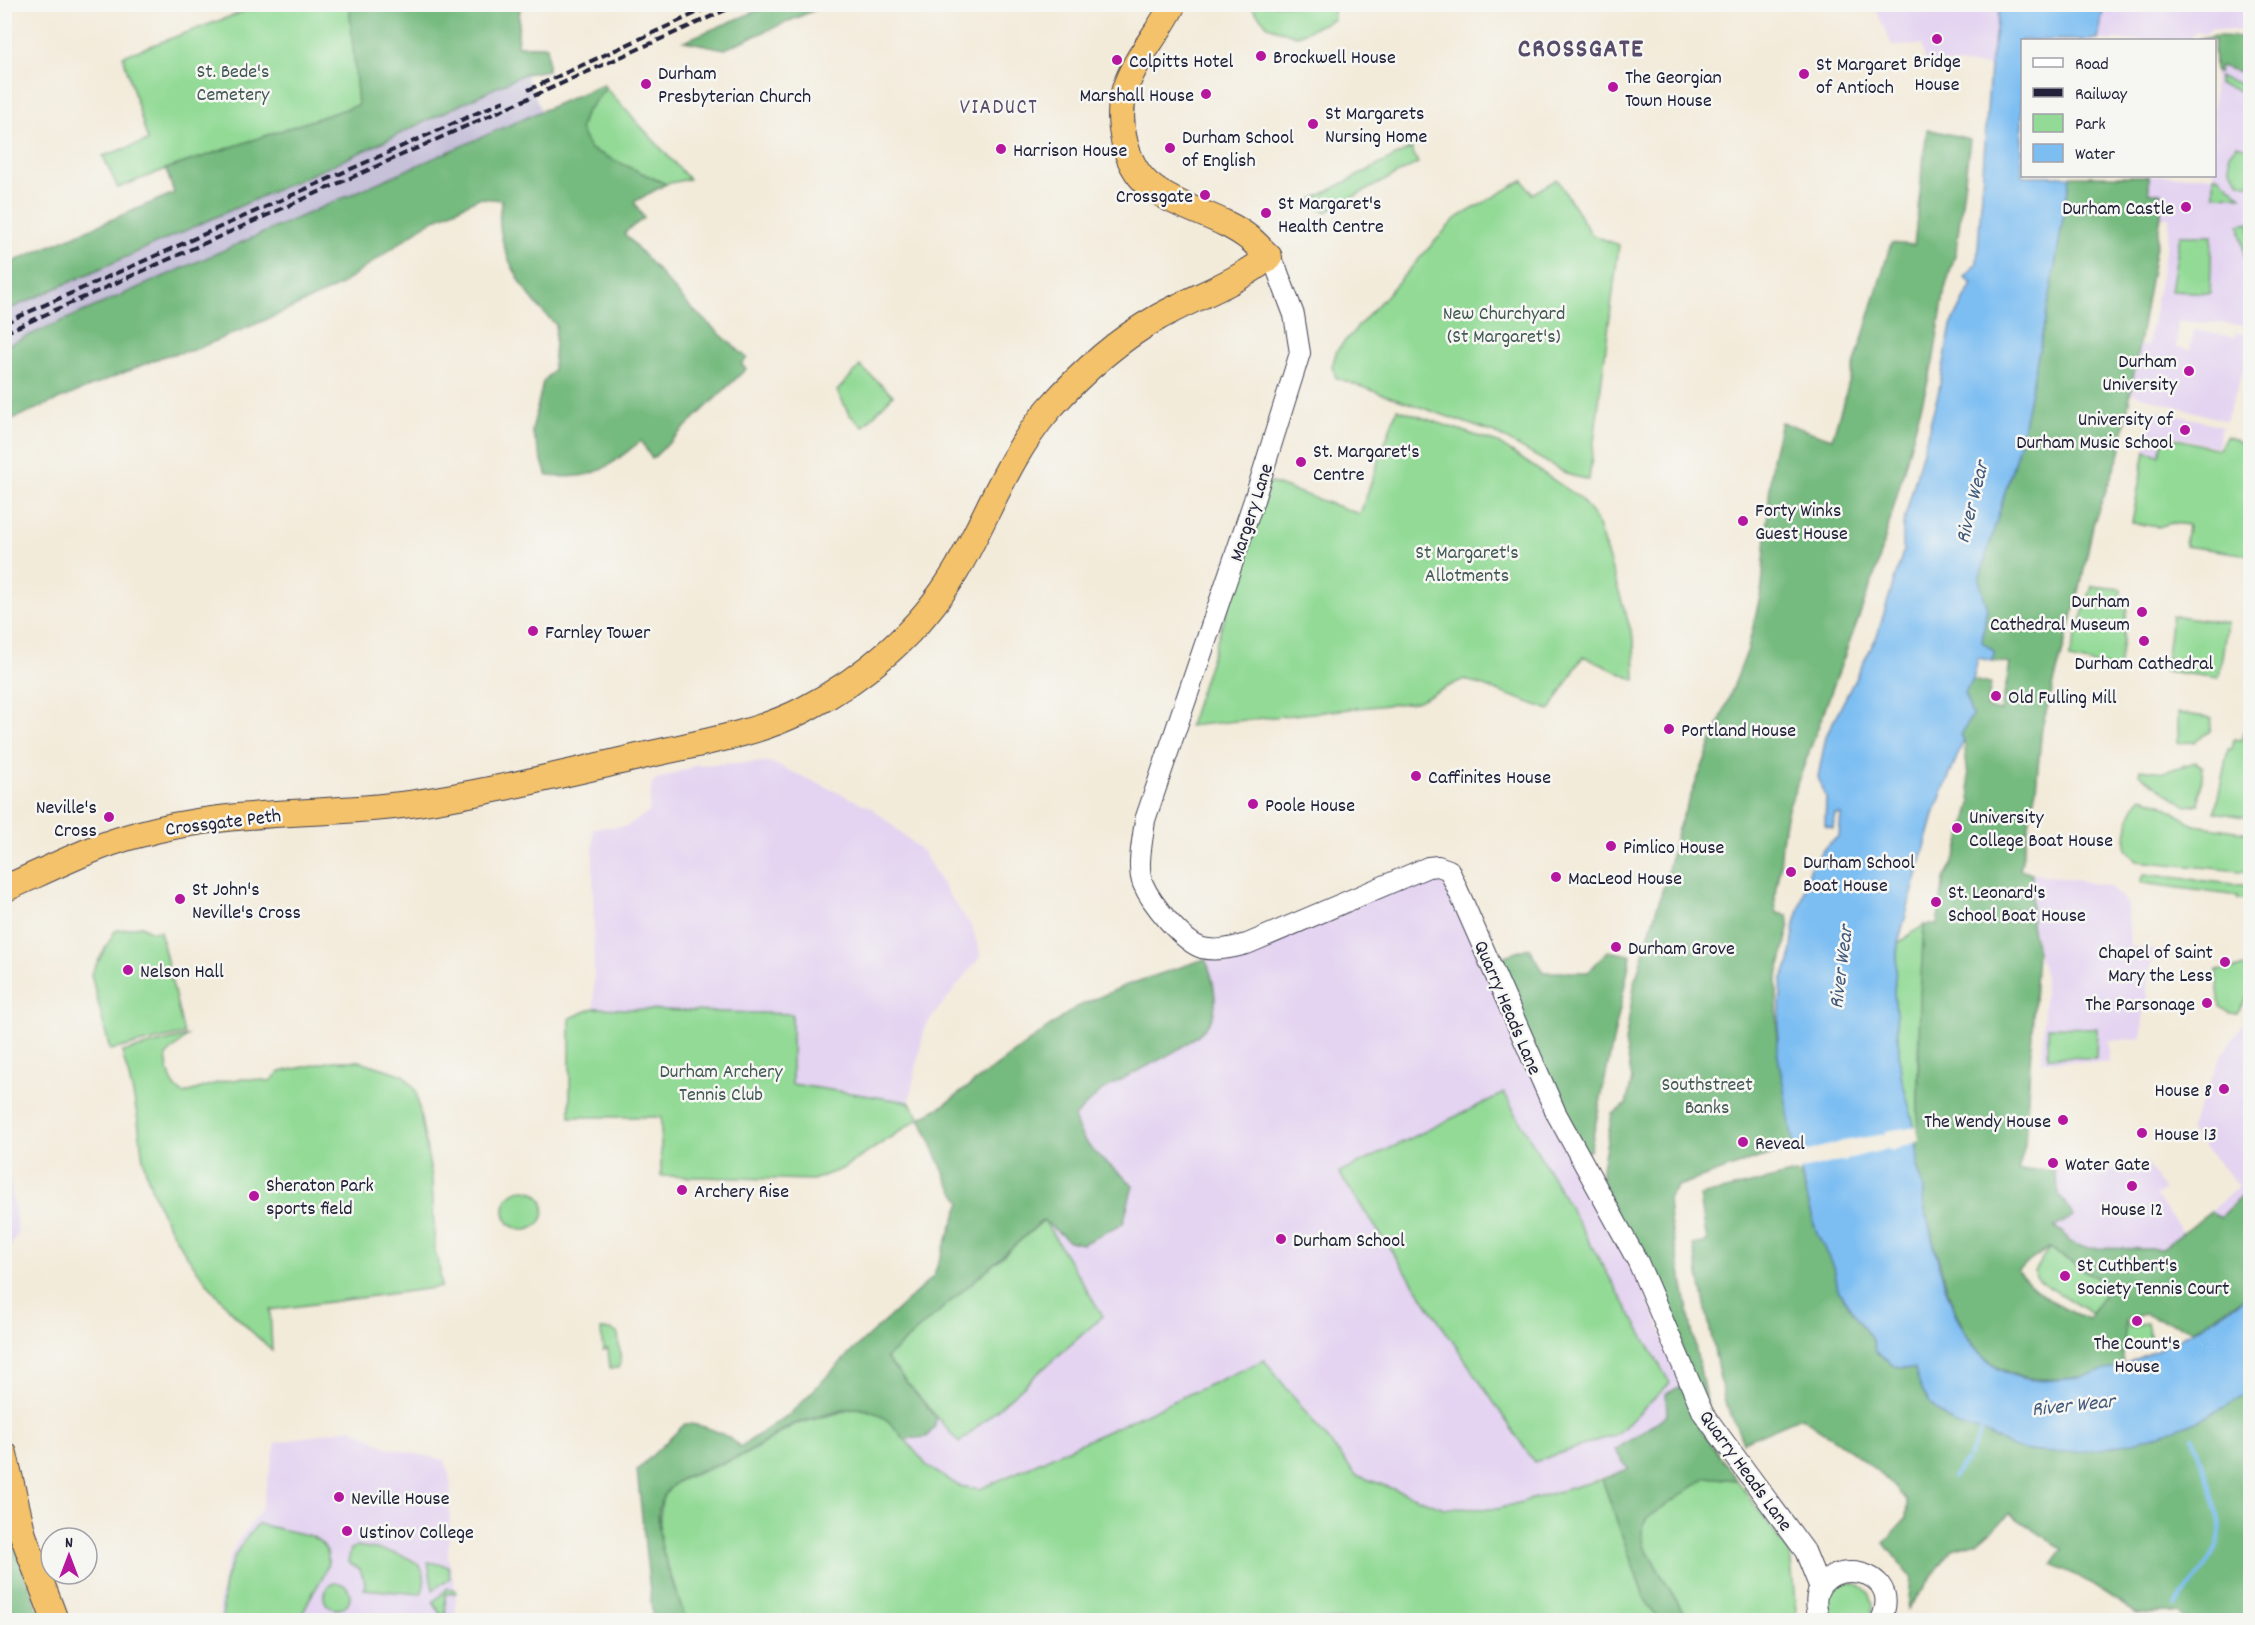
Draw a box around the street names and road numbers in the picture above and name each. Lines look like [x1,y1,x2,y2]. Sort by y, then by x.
street label: Margery Lane [1224,460,1282,566]
street label: Crossgate Peth [164,803,283,845]
street label: Quarry Heads Lane [1465,937,1547,1080]
street label: Quarry Heads Lane [1691,1405,1798,1538]

